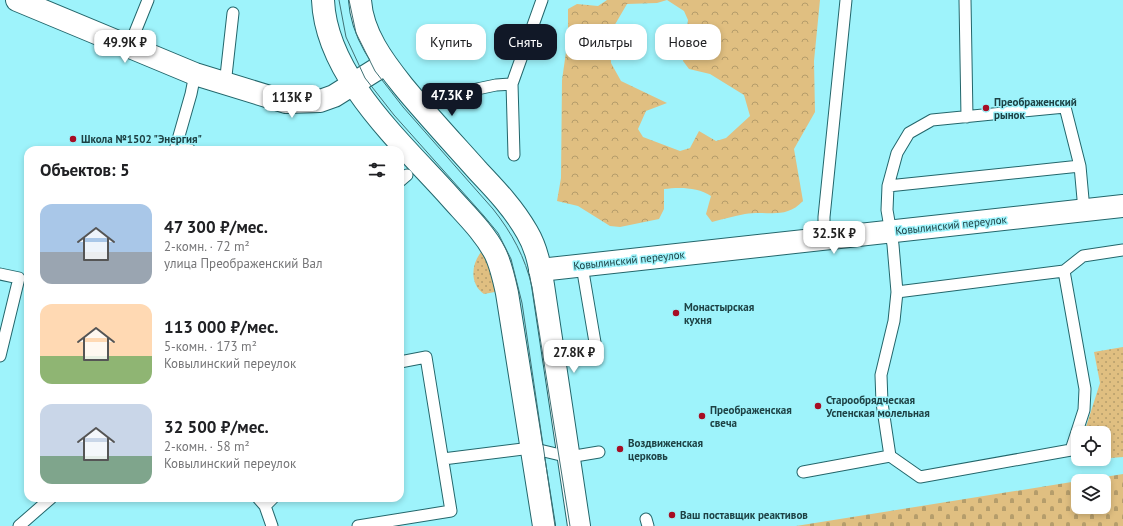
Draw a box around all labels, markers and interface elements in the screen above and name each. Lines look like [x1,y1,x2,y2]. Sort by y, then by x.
chip: Купить [416,24,486,60]
chip: Снять [494,24,557,60]
chip: Фильтры [565,24,647,60]
chip: Новое [655,24,721,60]
pin: 49.9K ₽ [88,30,162,64]
text: 49.9K ₽ [103,34,147,51]
pin: 47.3K ₽ [415,83,489,117]
pin: 113K ₽ [259,85,325,119]
text: 47.3K ₽ [431,87,473,104]
text: 113K ₽ [272,89,312,106]
place label: Преображенский рынок [994,95,1077,122]
marker: Преображенский рынок [981,103,991,113]
place label: Школа №1502 "Энергия" [81,132,202,146]
marker: Школа №1502 "Энергия" [68,134,78,144]
text: Объектов: 5 [40,159,130,181]
icon: filters [366,159,388,181]
street label: Ковылинский переулок [895,212,1008,238]
text: 47 300 ₽/мес. [164,216,268,238]
icon: home [72,220,120,268]
pin: 32.5K ₽ [797,221,871,255]
text: 32.5K ₽ [812,225,856,242]
text: 2-комн. · 72 m² [164,238,250,255]
street label: Ковылинский переулок [573,247,686,273]
text: улица Преображенский Вал [164,255,322,272]
place label: Монастырская кухня [684,300,754,327]
marker: Монастырская кухня [671,308,681,318]
text: 113 000 ₽/мес. [164,316,278,338]
icon: home [72,320,120,368]
text: 5-комн. · 173 m² [164,338,257,355]
pin: 27.8K ₽ [537,340,611,374]
text: 27.8K ₽ [553,344,595,361]
text: Ковылинский переулок [164,355,296,372]
place label: Старообрядческая Успенская молельная [825,393,930,420]
marker: Старообрядческая Успенская молельная [813,401,823,411]
place label: Преображенская свеча [710,403,792,430]
marker: Преображенская свеча [697,411,707,421]
text: 32 500 ₽/мес. [164,416,269,438]
icon: home [72,420,120,468]
map controls [1071,426,1111,514]
button: locate [1071,426,1111,466]
place label: Воздвиженская церковь [628,436,703,463]
text: 2-комн. · 58 m² [164,438,250,455]
marker: Воздвиженская церковь [615,444,625,454]
text: Ковылинский переулок [164,455,296,472]
button: layers [1071,474,1111,514]
place label: Ваш поставщик реактивов [680,508,808,522]
marker: Ваш поставщик реактивов [667,510,677,520]

